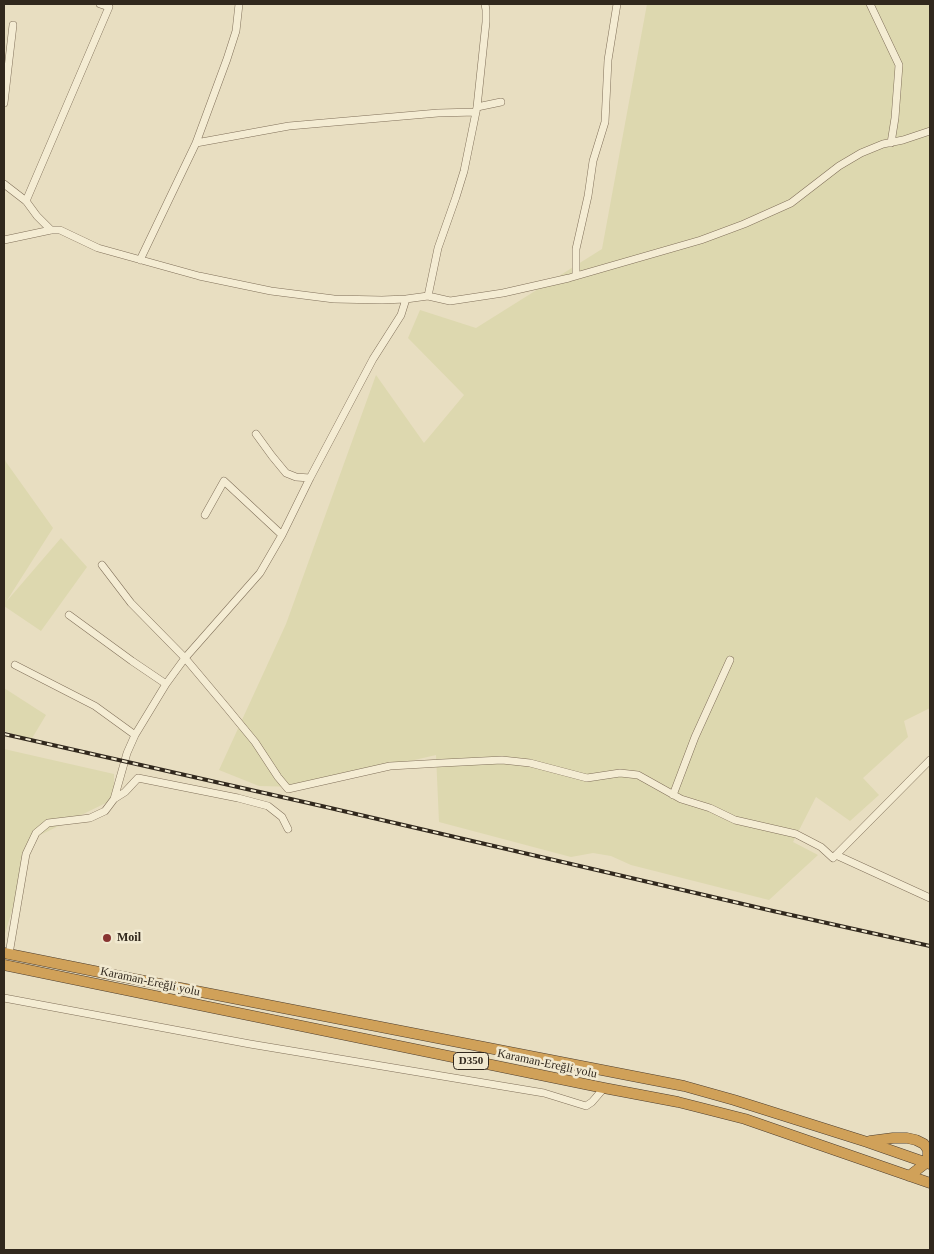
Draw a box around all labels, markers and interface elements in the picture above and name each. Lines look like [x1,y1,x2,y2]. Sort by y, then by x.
place label: Moil [117,931,141,945]
marker: Moil [101,932,113,944]
street label: Karaman-Ereğli yolu [99,964,201,1000]
street label: Karaman-Ereğli yolu [496,1046,598,1082]
road number: D350 [454,1052,488,1070]

